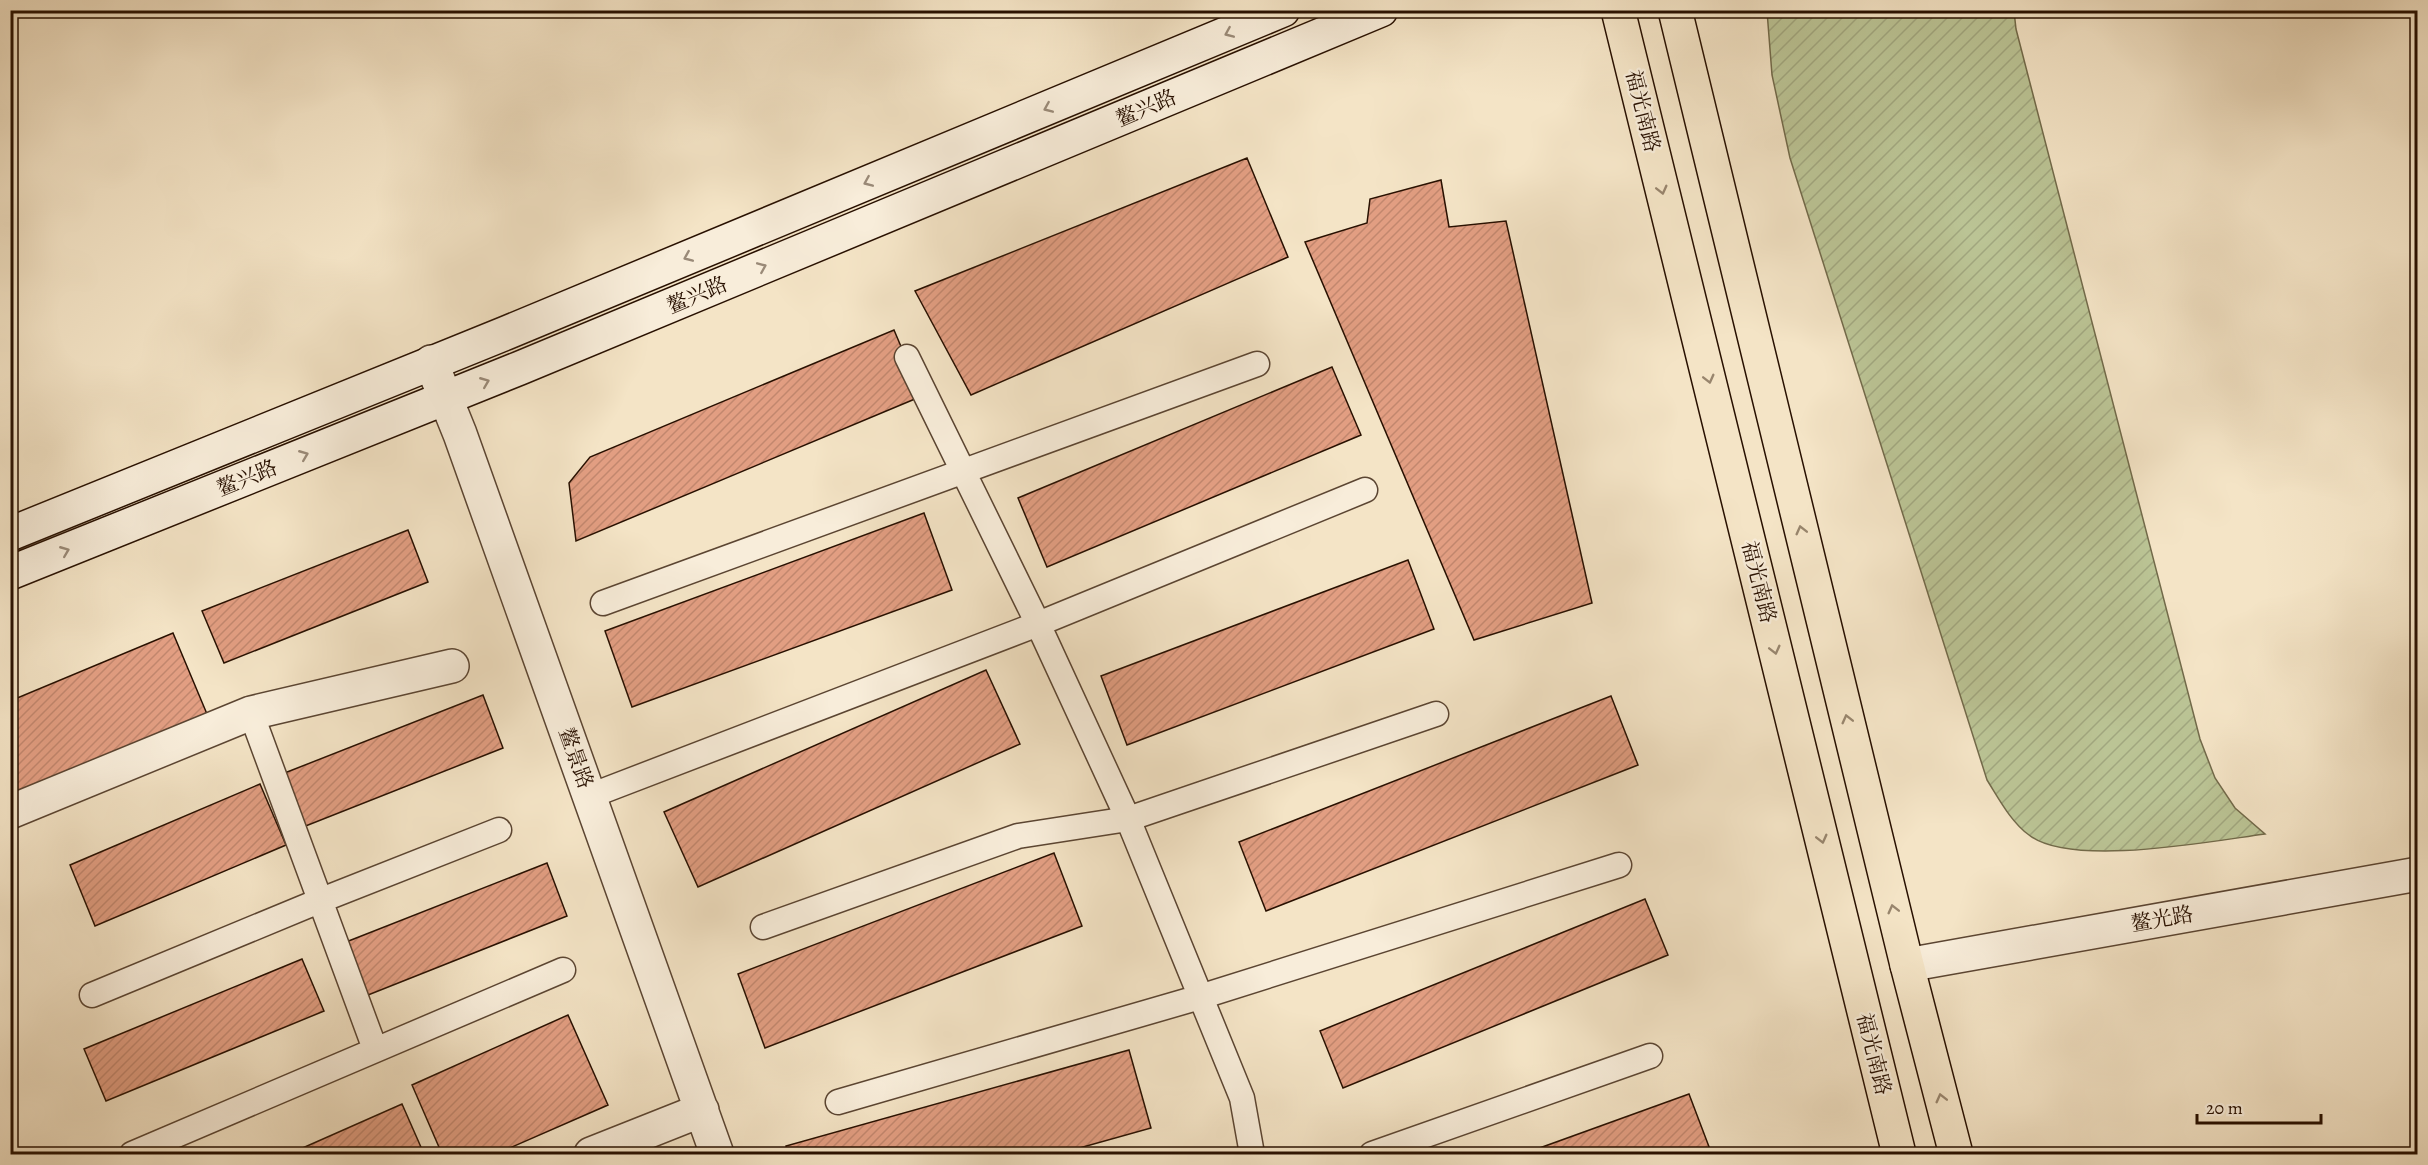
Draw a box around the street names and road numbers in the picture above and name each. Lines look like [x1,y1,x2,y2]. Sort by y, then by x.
street label: 福光南路 [1619,67,1667,155]
street label: 鳌兴路 [1112,83,1180,133]
street label: 鳌兴路 [663,270,731,320]
street label: 鳌兴路 [213,453,281,503]
street label: 福光南路 [1735,538,1783,626]
street label: 鳌景路 [552,724,600,792]
street label: 鳌光路 [2129,900,2195,938]
street label: 福光南路 [1850,1010,1898,1098]

